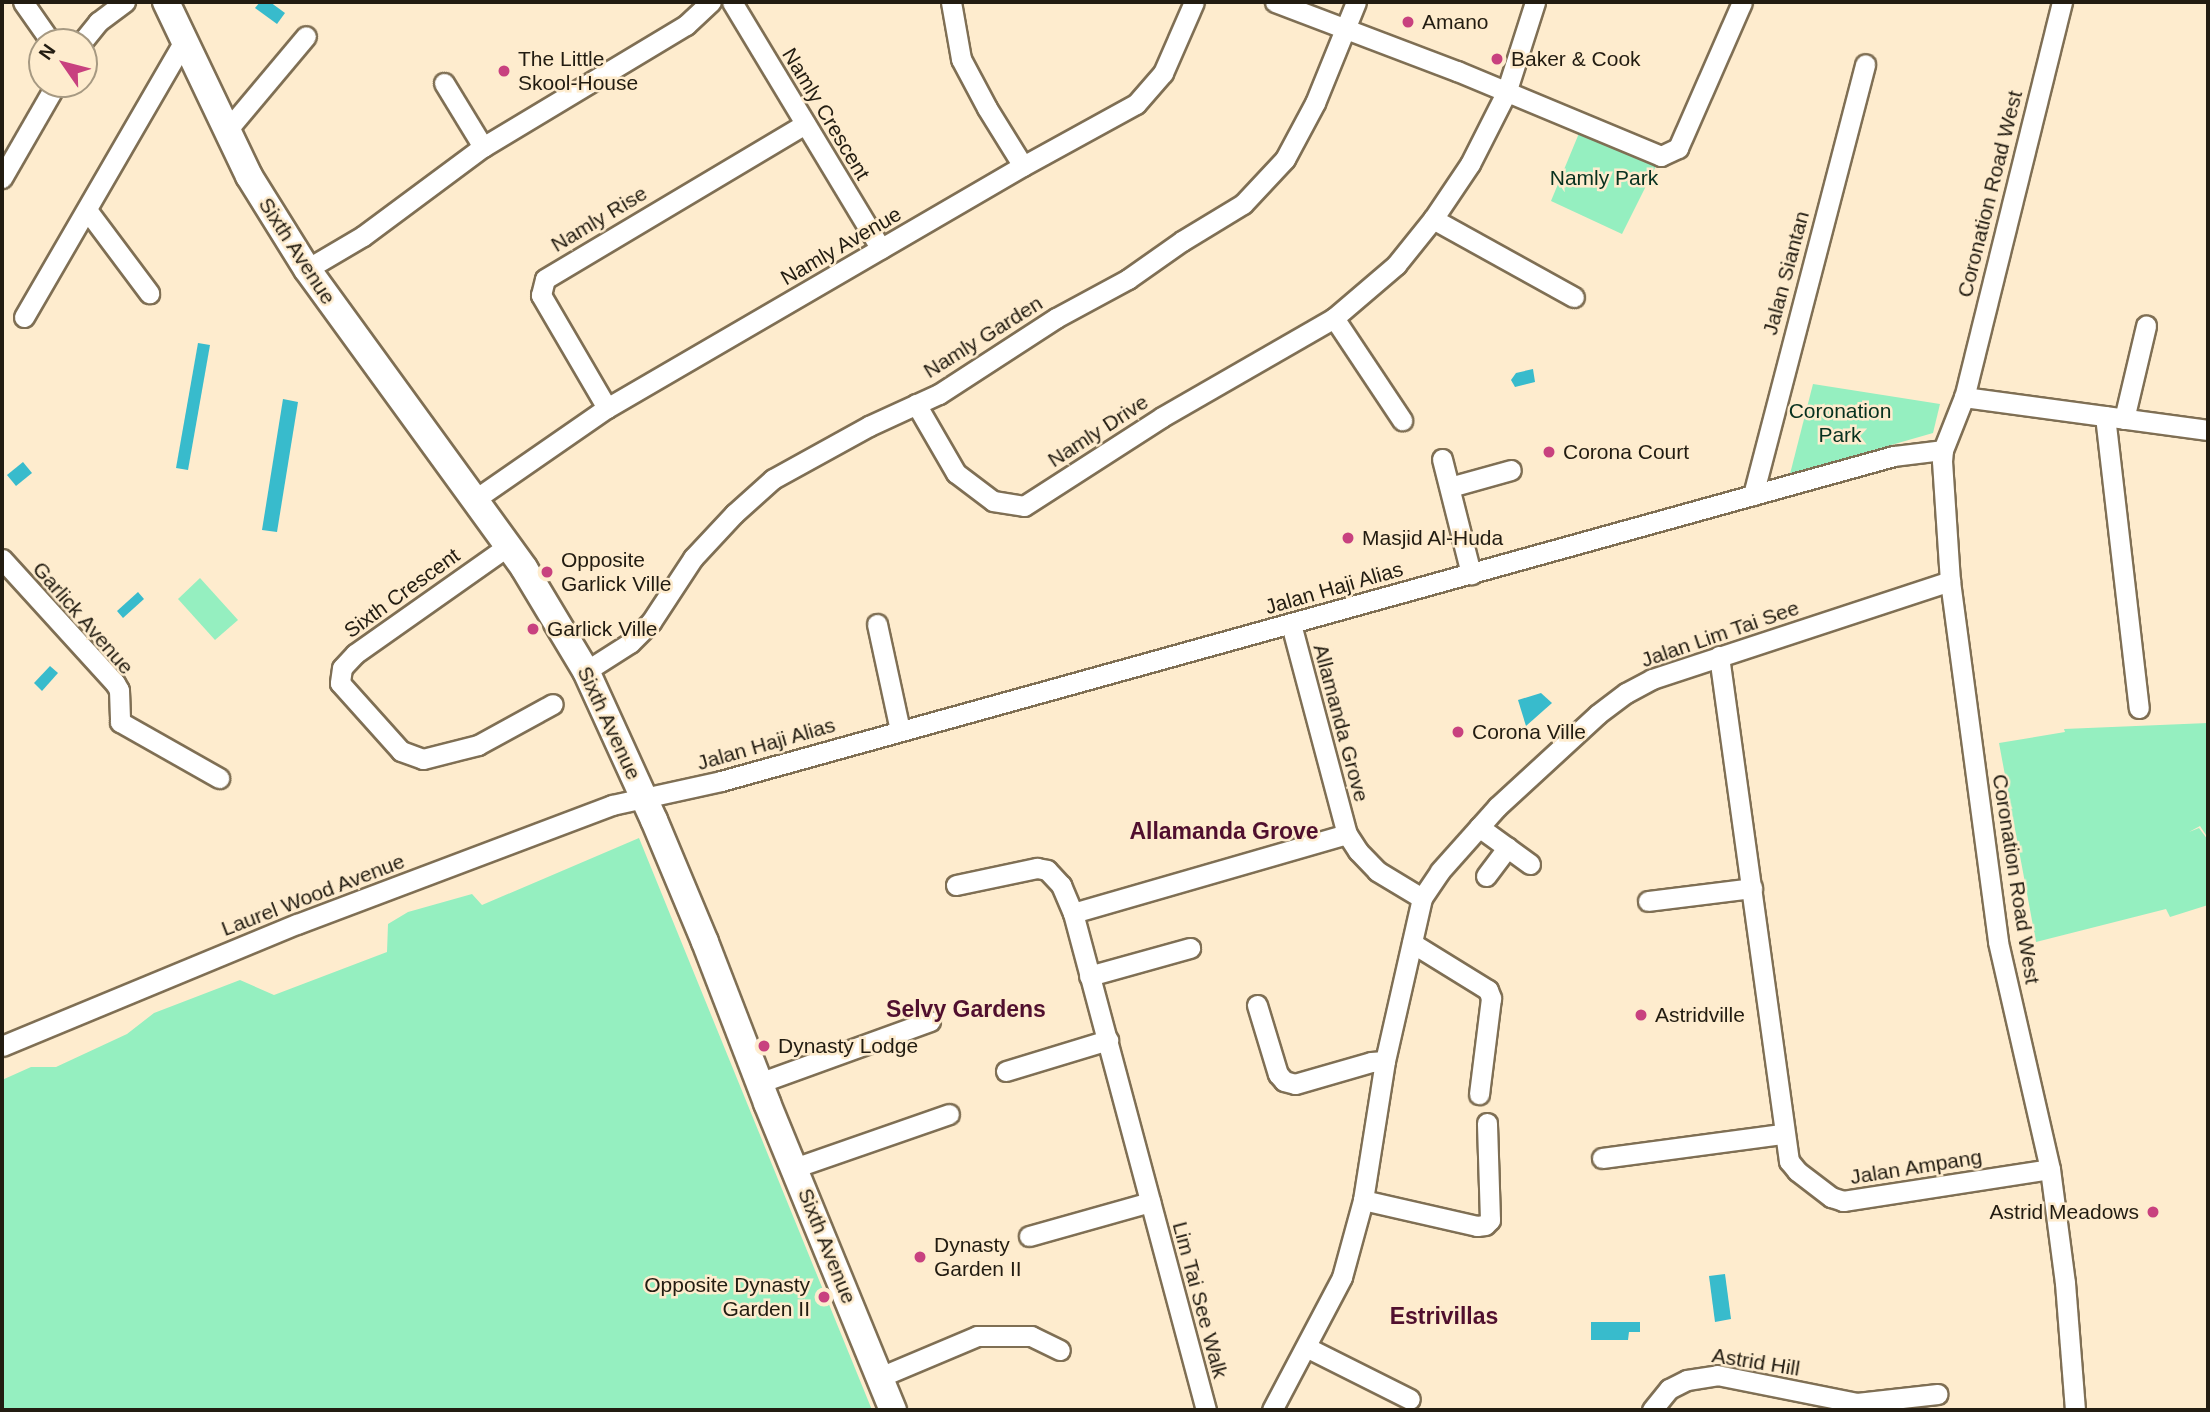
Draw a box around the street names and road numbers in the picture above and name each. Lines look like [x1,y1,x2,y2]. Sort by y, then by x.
street label: Namly Crescent [777,43,875,185]
street label: Coronation Road West [1952,88,2028,300]
street label: Namly Rise [547,181,651,257]
street label: Sixth Avenue [253,192,341,310]
street label: Namly Avenue [776,201,906,291]
street label: Jalan Siantan [1757,208,1815,338]
street label: Namly Garden [919,290,1047,384]
street label: Namly Drive [1043,389,1153,473]
street label: Sixth Crescent [339,543,465,643]
street label: Garlick Avenue [27,556,139,680]
street label: Jalan Haji Alias [1262,556,1406,620]
street label: Jalan Lim Tai See [1638,595,1802,673]
street label: Allamanda Grove [1308,641,1374,805]
street label: Sixth Avenue [572,662,646,784]
street label: Jalan Haji Alias [694,712,838,776]
street label: Coronation Road West [1987,772,2045,986]
street label: Laurel Wood Avenue [217,848,409,942]
street label: Jalan Ampang [1848,1144,1984,1190]
street label: Sixth Avenue [792,1184,862,1308]
street label: Lim Tai See Walk [1167,1219,1233,1381]
street label: Astrid Hill [1710,1343,1802,1381]

